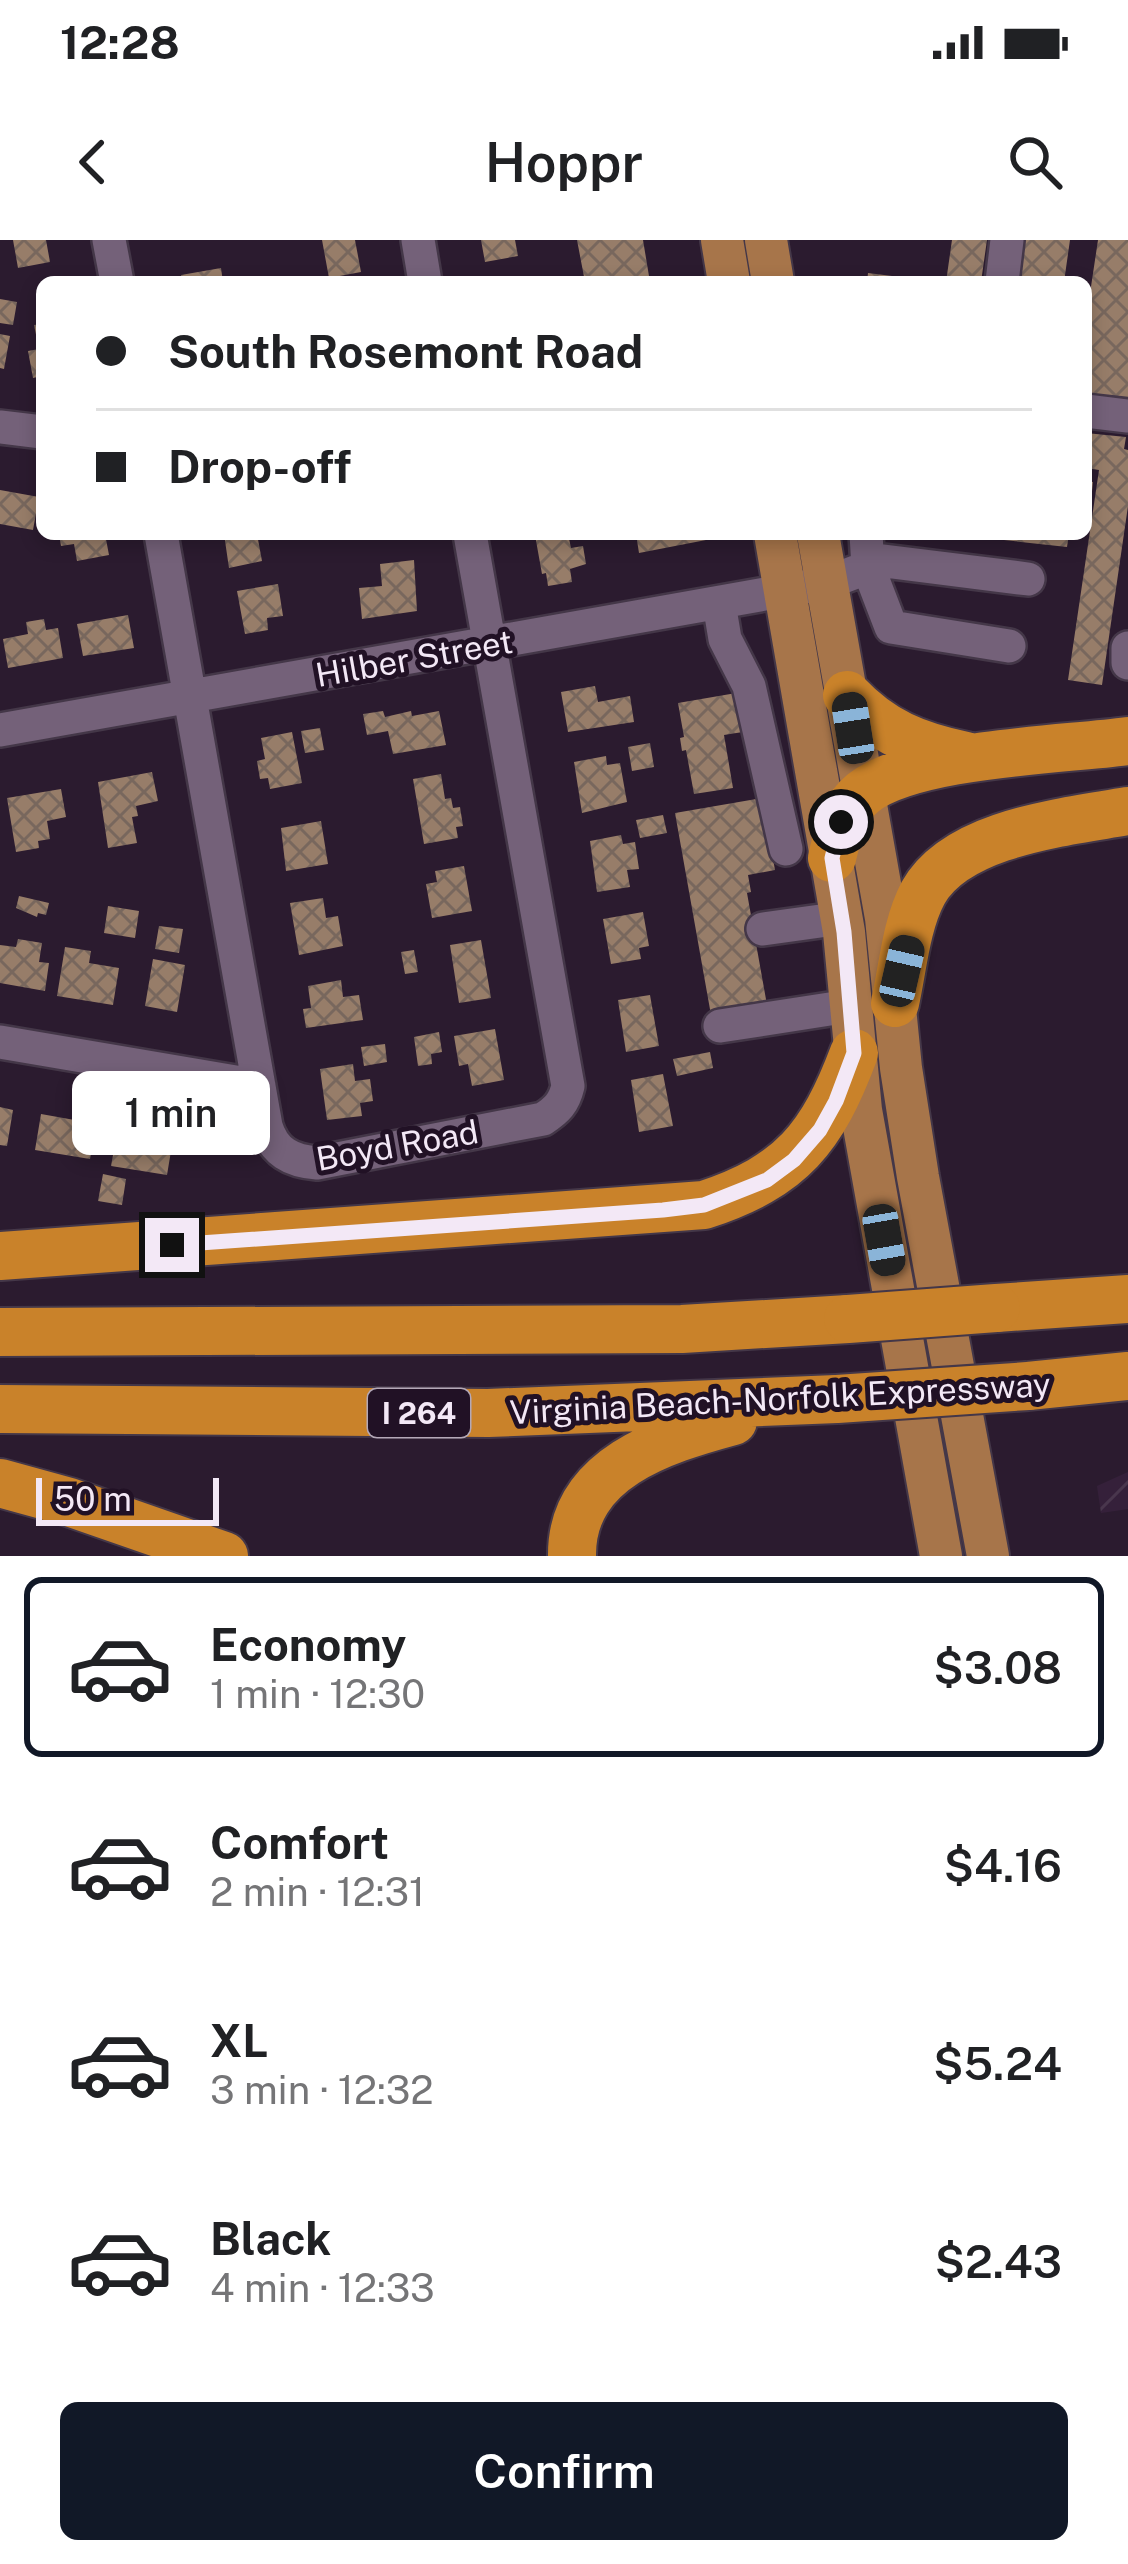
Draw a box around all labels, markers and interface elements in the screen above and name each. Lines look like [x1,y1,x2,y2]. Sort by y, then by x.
text: 12:28 [60,16,180,69]
icon: back [60,129,126,195]
icon: search [1002,129,1068,195]
text: Hoppr [485,131,643,194]
text: South Rosemont Road [168,325,643,378]
text: Drop-off [168,440,351,493]
street label: Hilber Street [313,622,515,694]
car [830,690,876,766]
route start [814,795,868,849]
car [876,932,928,1010]
callout: 1 min [73,1071,271,1155]
text: 1 min [125,1090,217,1136]
street label: Boyd Road [313,1112,481,1178]
car [860,1201,908,1279]
route end [145,1218,199,1272]
street label: Virginia Beach-Norfolk Expressway [509,1365,1051,1431]
road number: I 264 [368,1389,470,1437]
scale bar [36,1472,219,1525]
text: 50 m [54,1480,132,1518]
icon: car [66,1613,174,1721]
text: Economy [210,1618,406,1671]
text: $3.08 [934,1641,1062,1694]
text: 1 min · 12:30 [210,1671,425,1717]
icon: car [66,1811,174,1919]
text: Comfort [210,1816,389,1869]
text: $4.16 [944,1839,1062,1892]
text: 2 min · 12:31 [210,1869,425,1915]
icon: car [66,2009,174,2117]
text: XL [210,2014,268,2067]
text: $5.24 [933,2037,1062,2090]
text: 3 min · 12:32 [210,2067,434,2113]
icon: car [66,2207,174,2315]
text: Black [210,2212,331,2265]
text: $2.43 [935,2235,1062,2288]
text: 4 min · 12:33 [210,2265,435,2311]
button: Confirm [60,2402,1068,2540]

